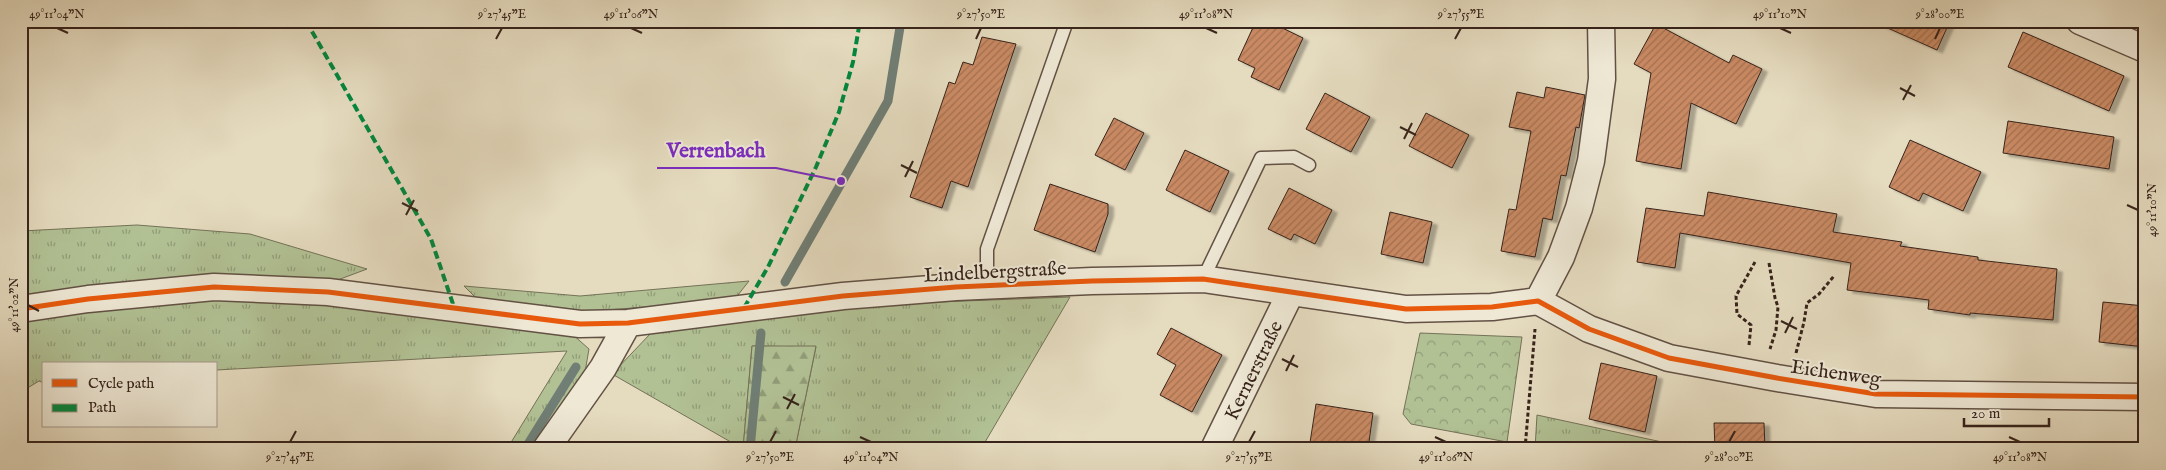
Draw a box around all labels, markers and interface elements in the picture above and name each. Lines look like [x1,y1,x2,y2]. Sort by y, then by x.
text: 49°11'04"N [29,7,85,22]
text: 9°27'45"E [477,7,526,22]
text: 49°11'06"N [604,7,659,22]
text: 9°27'50"E [956,7,1005,22]
text: 49°11'08"N [1179,7,1234,22]
text: 9°27'55"E [1437,7,1484,22]
text: 49°11'10"N [1753,7,1808,22]
text: 9°28'00"E [1915,7,1964,22]
callout: Verrenbach [657,132,776,168]
text: Verrenbach [666,138,766,165]
text: 49°11'10"N [2145,182,2160,237]
street label: Lindelbergstraße [923,256,1067,289]
text: 49°11'02"N [7,277,22,333]
street label: Kernerstraße [1220,317,1289,424]
street label: Eichenweg [1789,355,1884,392]
legend [42,362,218,428]
text: Cycle path [88,374,154,393]
scale bar [1964,395,2048,427]
text: Path [88,398,116,417]
text: 20 m [1971,404,2001,423]
text: 9°27'45"E [265,450,314,465]
text: 9°27'50"E [745,450,794,465]
text: 49°11'04"N [843,450,899,465]
text: 9°27'55"E [1225,450,1272,465]
text: 49°11'06"N [1419,450,1474,465]
text: 9°28'00"E [1704,450,1753,465]
text: 49°11'08"N [1993,450,2048,465]

